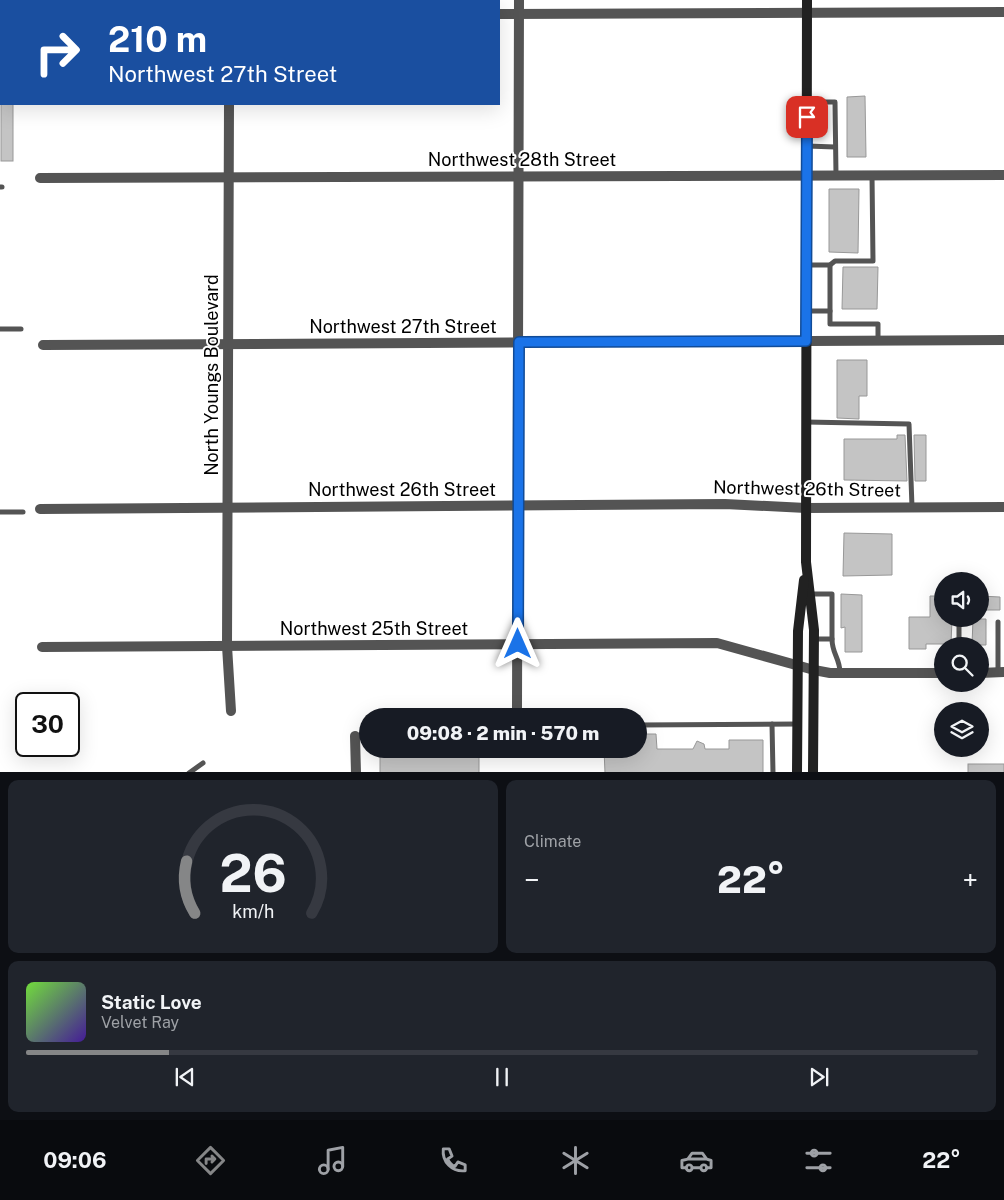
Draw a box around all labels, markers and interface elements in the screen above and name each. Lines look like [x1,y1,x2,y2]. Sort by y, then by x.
text: 210 m [108,19,207,60]
icon: right [25,20,90,85]
text: Northwest 27th Street [108,61,337,87]
pin [786,96,828,138]
icon: arrive [793,103,821,131]
street label: Northwest 28th Street [428,149,616,170]
street label: North Youngs Boulevard [201,274,222,476]
street label: Northwest 27th Street [309,316,497,337]
street label: Northwest 26th Street [713,476,901,501]
street label: Northwest 26th Street [308,479,496,500]
map controls [934,572,989,757]
button: sound [934,572,989,627]
position arrow [491,617,543,669]
street label: Northwest 25th Street [280,618,468,639]
button: search [934,637,989,692]
speed limit sign: 30 [15,692,80,757]
button: layers [934,702,989,757]
text: 09:08 · 2 min · 570 m [407,722,599,744]
text: Climate [524,832,581,851]
text: 26 [219,843,287,904]
text: 22° [717,857,785,902]
text: − [524,863,540,896]
text: + [962,863,978,896]
text: km/h [232,901,274,922]
text: Static Love [101,991,202,1013]
text: Velvet Ray [101,1013,179,1032]
icon: previous [171,1063,199,1091]
icon: pause [488,1063,516,1091]
icon: next [805,1063,833,1091]
icon: directions [193,1143,228,1178]
icon: music [315,1143,350,1178]
icon: phone [436,1143,471,1178]
icon: climate [558,1143,593,1178]
icon: car [679,1143,714,1178]
icon: filters [801,1143,836,1178]
text: 09:06 [43,1147,106,1173]
text: 22° [922,1147,961,1173]

